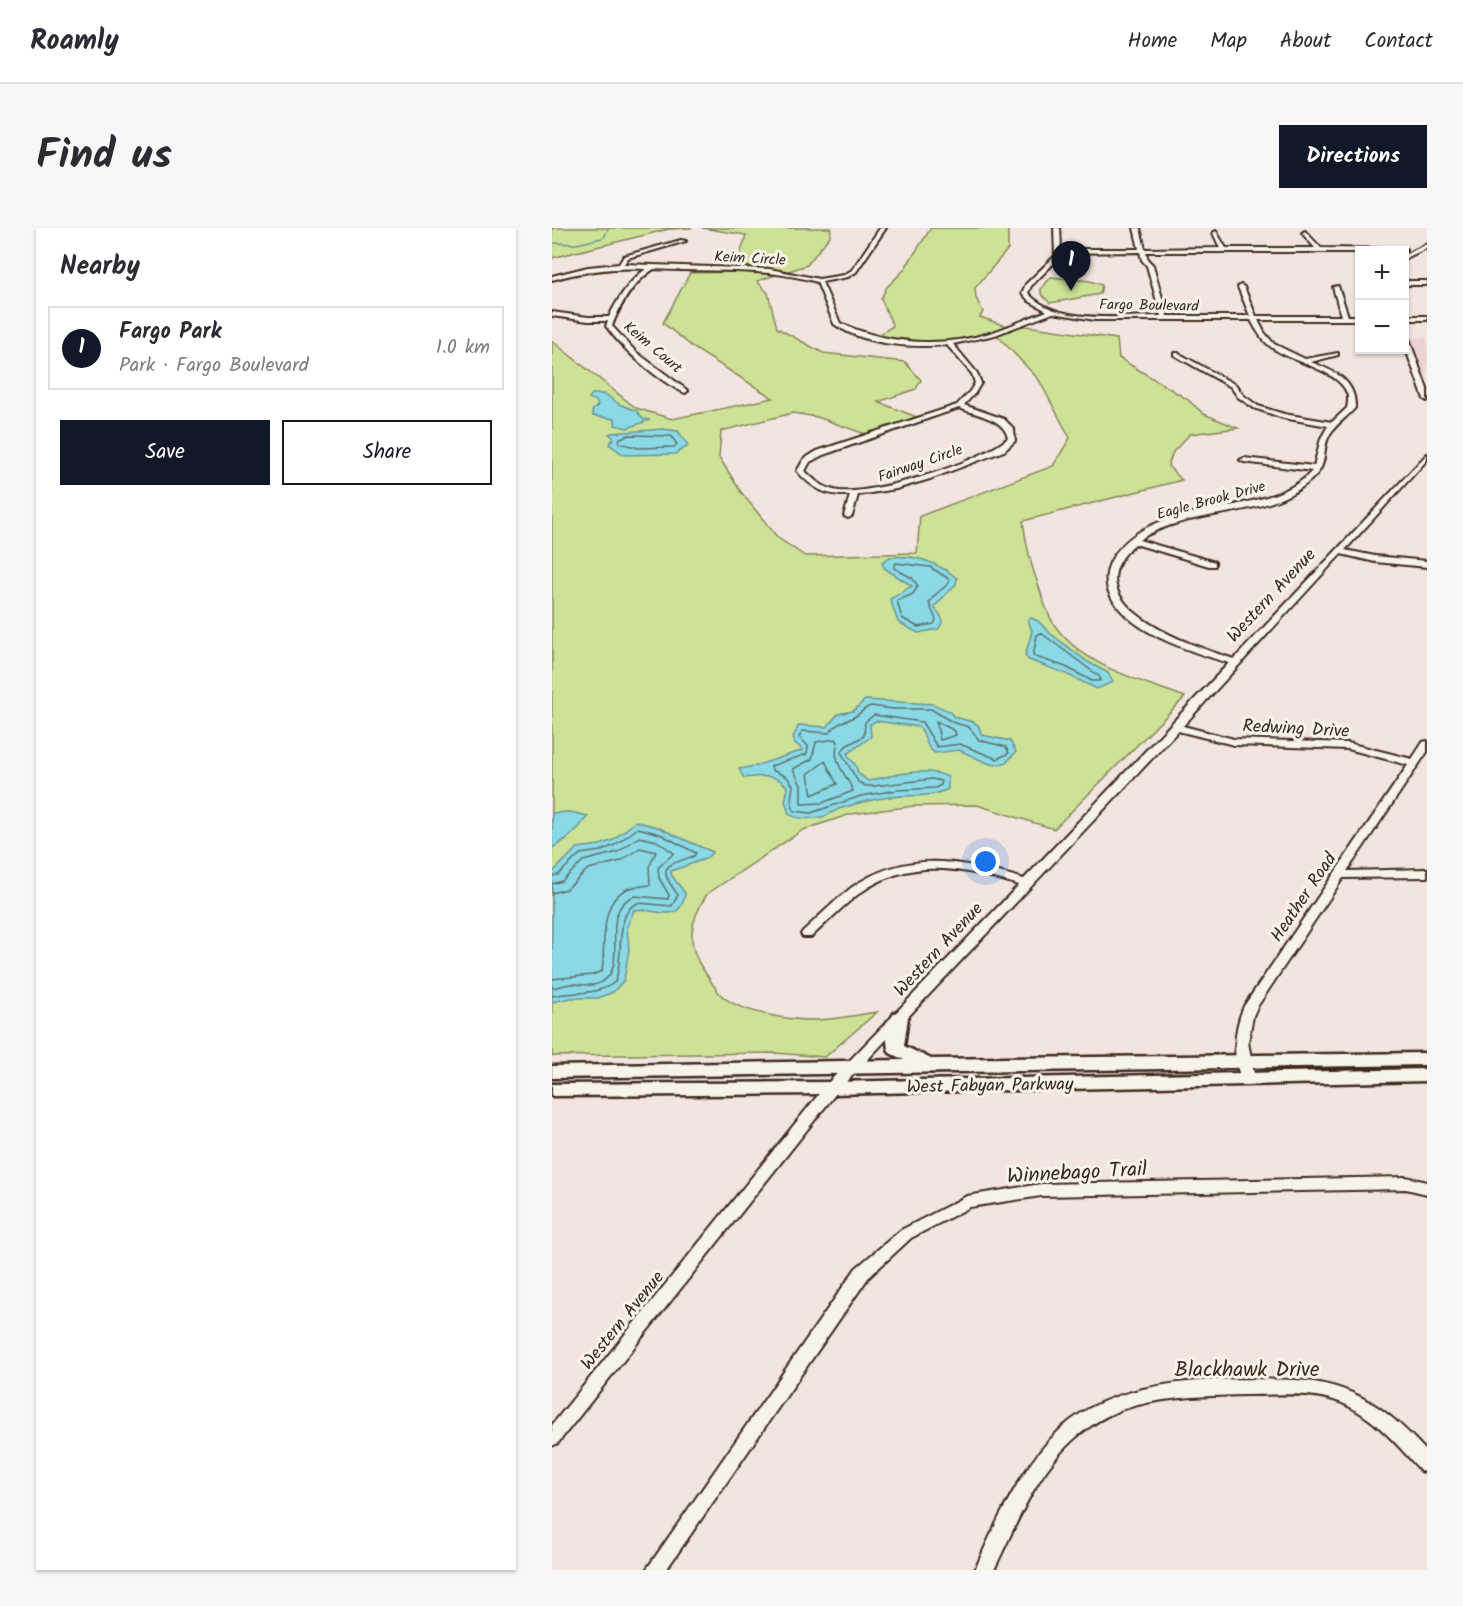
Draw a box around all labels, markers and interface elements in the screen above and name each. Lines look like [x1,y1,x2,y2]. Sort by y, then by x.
text: Roamly [30,19,119,64]
text: Home [1128,25,1177,58]
text: Map [1210,25,1247,58]
text: About [1280,25,1331,58]
text: Contact [1364,25,1433,58]
text: Find us [36,123,172,190]
button: Directions [1279,125,1427,188]
pin: 1 [1052,242,1090,291]
street label: Keim Circle [713,245,787,273]
text: Nearby [60,246,140,288]
map controls [1355,246,1409,354]
button: + [1355,246,1409,300]
street label: Fargo Boulevard [1099,293,1199,319]
button: − [1355,300,1409,354]
text: Fargo Park [119,315,221,350]
street label: Keim Court [617,316,687,380]
text: 1 [78,332,85,364]
text: 1.0 km [436,332,490,364]
text: Park · Fargo Boulevard [119,350,309,382]
button: Save [60,420,270,485]
button: Share [282,420,492,485]
street label: Fairway Circle [875,438,966,490]
street label: Eagle Brook Drive [1154,475,1269,527]
street label: Western Avenue [1220,542,1324,650]
street label: Redwing Drive [1242,712,1350,747]
street label: Heather Road [1264,846,1346,948]
your location [971,847,1000,876]
street label: Western Avenue [887,896,991,1004]
street label: West Fabyan Parkway [906,1071,1074,1102]
street label: Winnebago Trail [1006,1153,1148,1194]
street label: Western Avenue [574,1265,672,1377]
street label: Blackhawk Drive [1175,1354,1320,1387]

